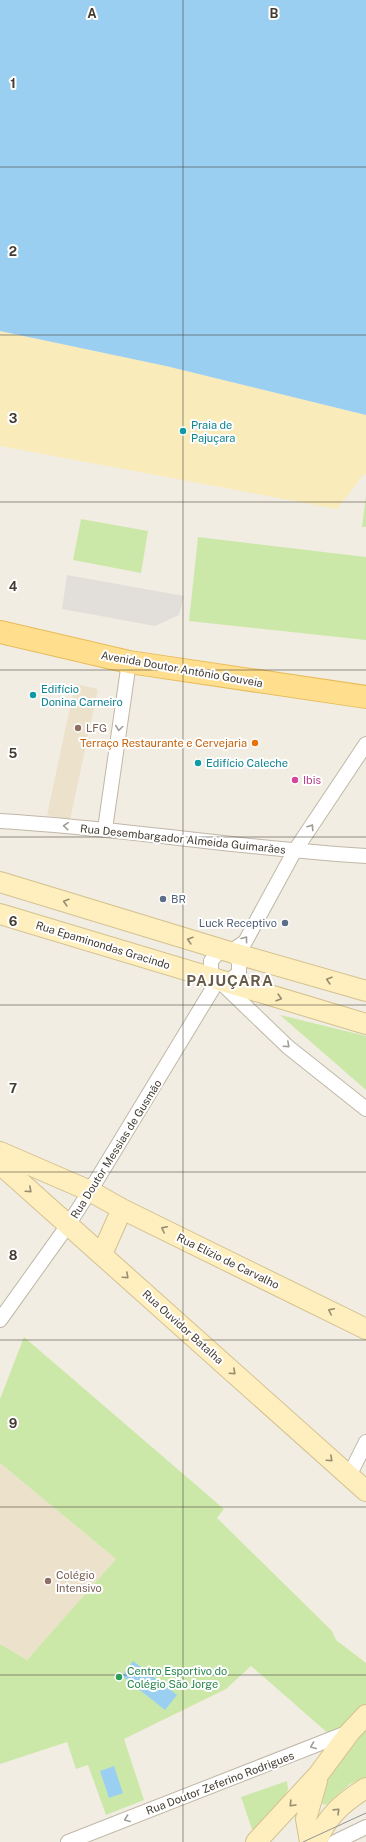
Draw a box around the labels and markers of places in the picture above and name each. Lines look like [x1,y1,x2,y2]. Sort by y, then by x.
place label: Praia de Pajuçara [191,419,235,445]
marker: Praia de Pajuçara [178,426,188,436]
place label: Edifício Donina Carneiro [41,683,123,708]
marker: Edifício Donina Carneiro [28,690,38,700]
place label: LFG [86,722,107,734]
marker: LFG [73,723,83,733]
place label: Terraço Restaurante e Cervejaria [80,737,247,750]
marker: Terraço Restaurante e Cervejaria [250,738,260,748]
place label: Edifício Caleche [206,757,288,769]
marker: Edifício Caleche [193,758,203,768]
place label: Ibis [303,774,321,786]
marker: Ibis [290,775,300,785]
place label: BR [171,893,186,905]
marker: BR [158,894,168,904]
place label: Luck Receptivo [199,917,277,929]
marker: Luck Receptivo [280,918,290,928]
place label: Colégio Intensivo [56,1569,102,1594]
marker: Colégio Intensivo [43,1576,53,1586]
place label: Centro Esportivo do Colégio São Jorge [127,1665,227,1690]
marker: Centro Esportivo do Colégio São Jorge [114,1672,124,1682]

